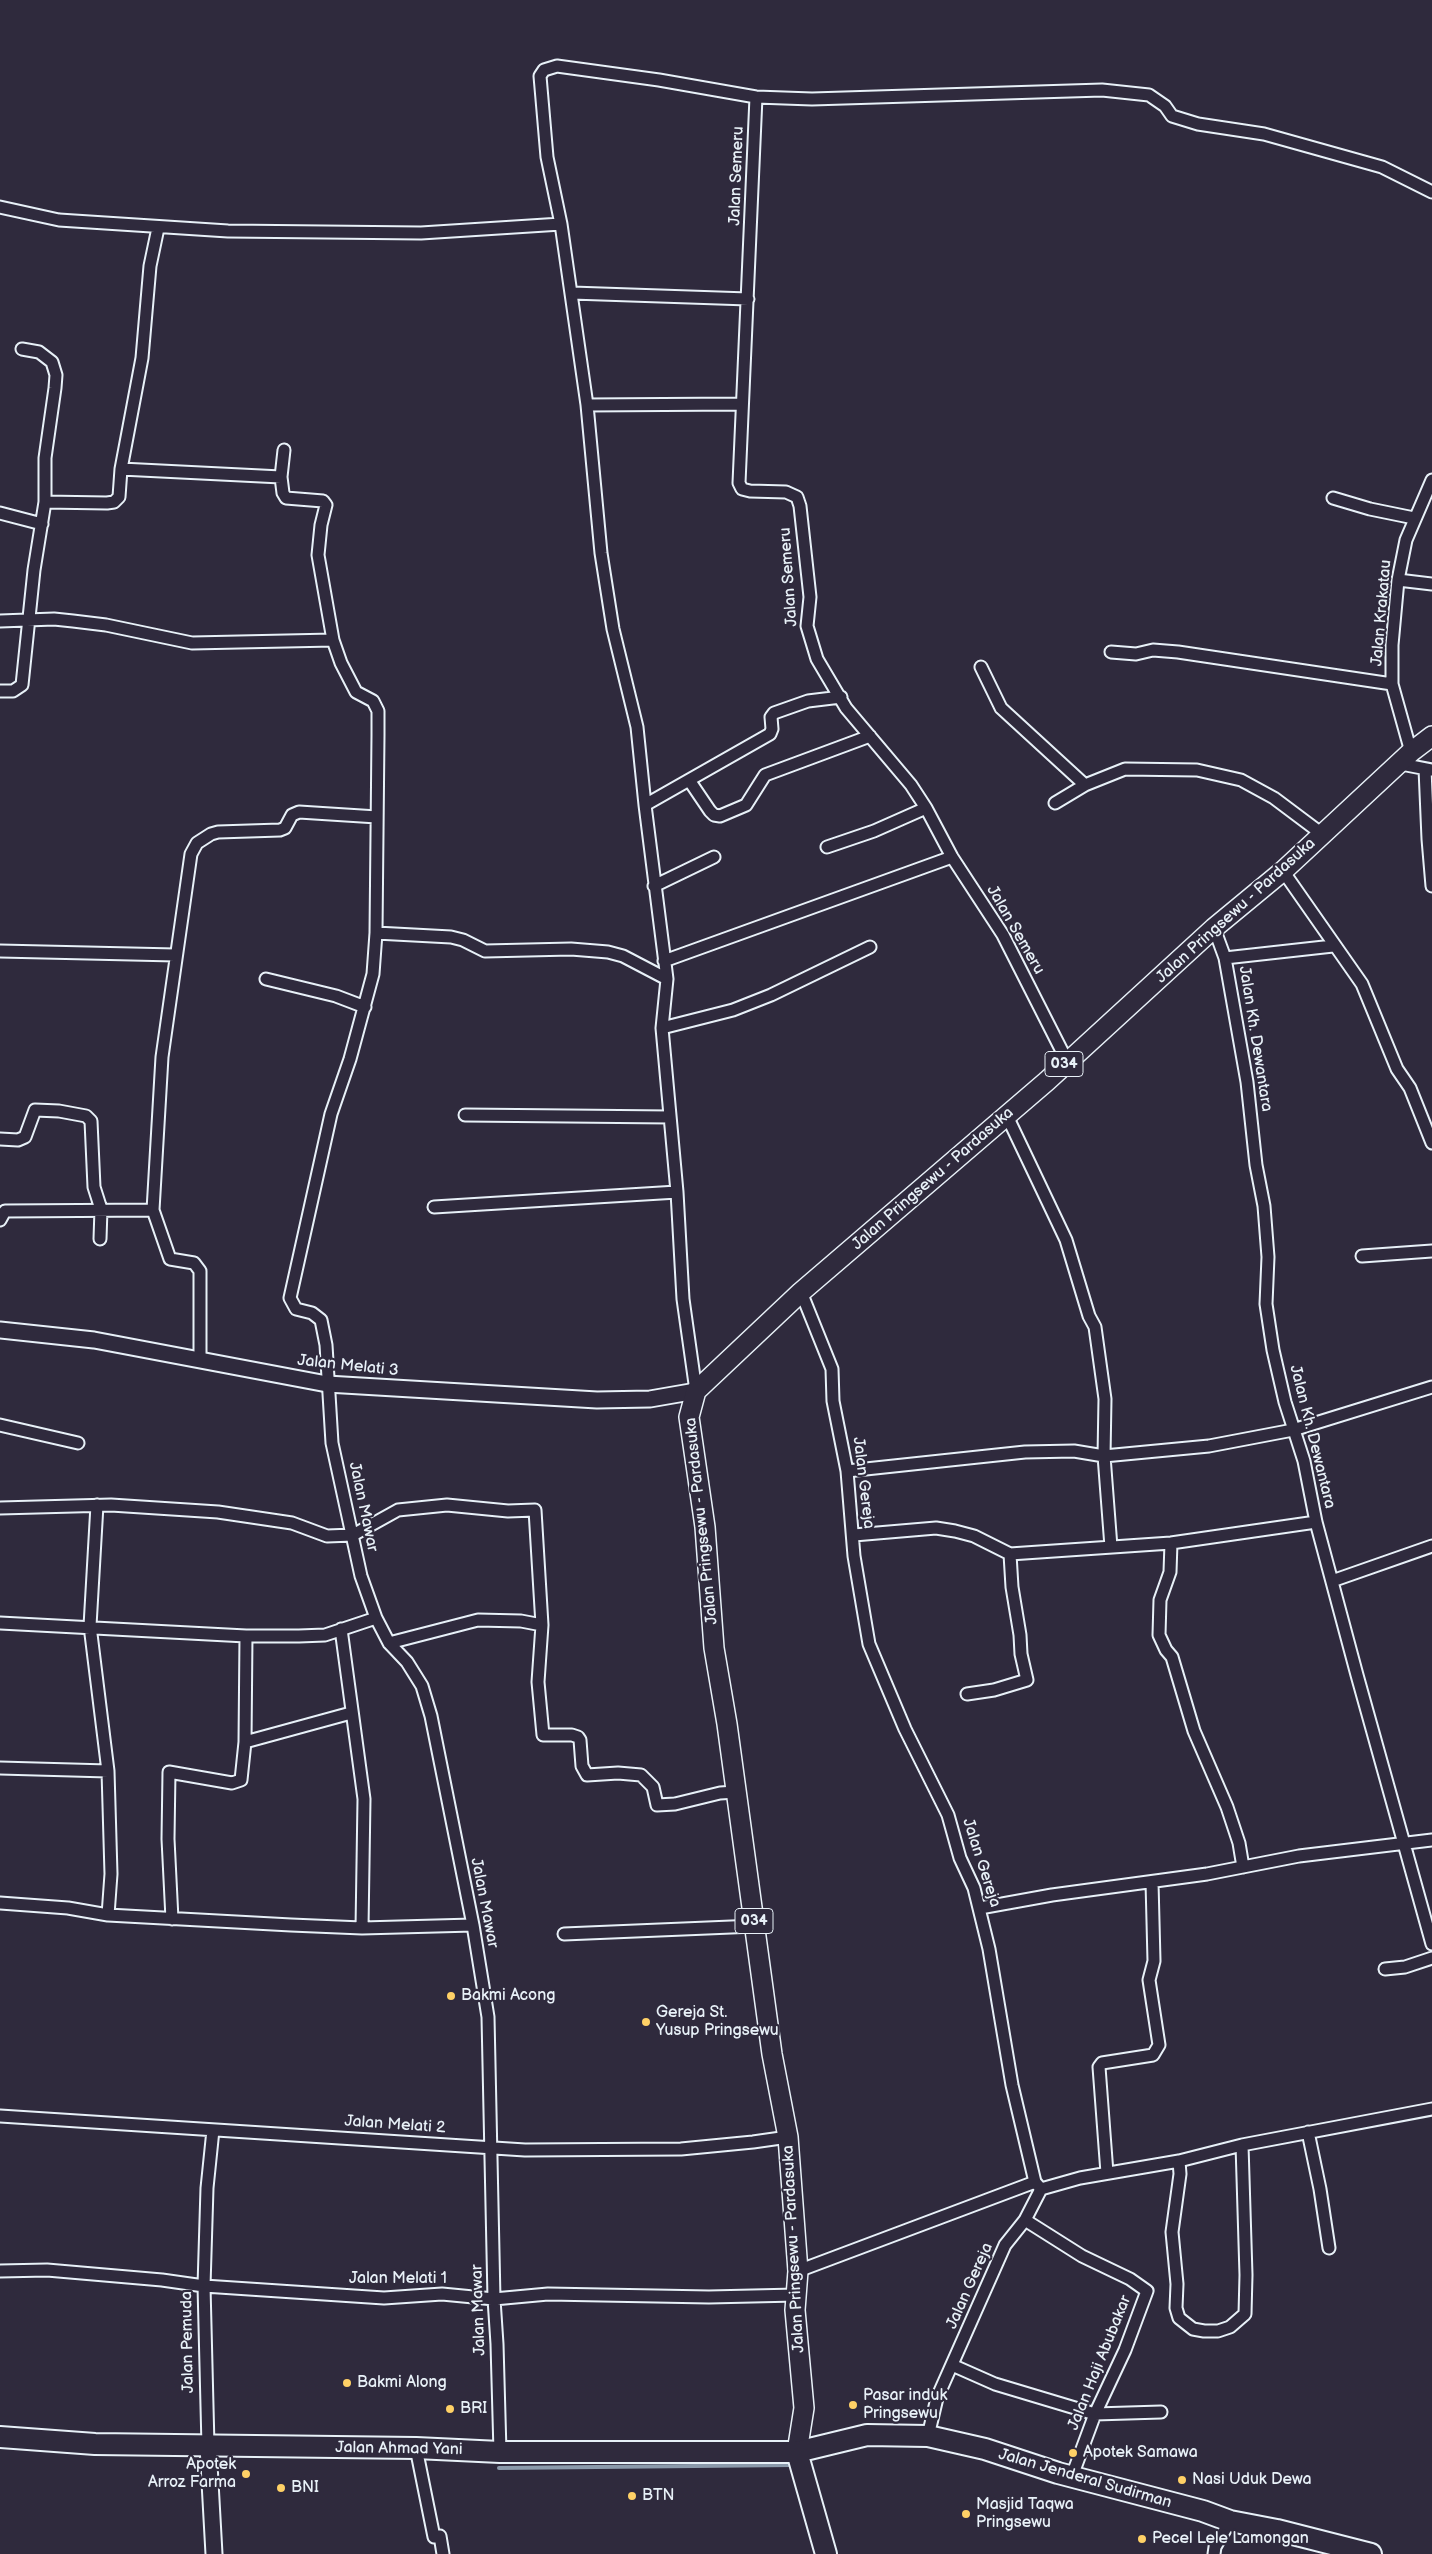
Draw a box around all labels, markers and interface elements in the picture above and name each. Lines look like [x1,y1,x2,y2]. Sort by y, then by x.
street label: Jalan Semeru [726,126,748,226]
street label: Jalan Semeru [776,527,802,627]
street label: Jalan Krakatau [1368,559,1396,667]
street label: Jalan Pringsewu - Pardasuka [1152,834,1320,988]
street label: Jalan Semeru [982,882,1048,978]
street label: Jalan Kh. Dewantara [1234,965,1276,1113]
road number: 034 [1045,1052,1083,1076]
street label: Jalan Pringsewu - Pardasuka [848,1104,1018,1254]
street label: Jalan Melati 3 [296,1351,400,1381]
street label: Jalan Kh. Dewantara [1285,1363,1339,1511]
street label: Jalan Pringsewu - Pardasuka [682,1417,722,1625]
street label: Jalan Gereja [848,1436,878,1530]
street label: Jalan Mawar [344,1460,382,1554]
street label: Jalan Gereja [958,1816,1004,1910]
street label: Jalan Mawar [466,1856,502,1950]
road number: 034 [735,1908,773,1934]
place label: Bakmi Acong [461,1986,555,2006]
marker: Bakmi Acong [445,1990,457,2002]
place label: Gereja St. Yusup Pringsewu [656,2003,779,2041]
marker: Gereja St. Yusup Pringsewu [640,2016,652,2028]
street label: Jalan Melati 2 [344,2112,446,2138]
street label: Jalan Pringsewu - Pardasuka [779,2145,809,2353]
street label: Jalan Gereja [942,2240,998,2332]
street label: Jalan Mawar [468,2264,490,2356]
street label: Jalan Melati 1 [349,2269,447,2289]
street label: Jalan Pemuda [178,2291,198,2393]
street label: Jalan Haji Abubakar [1064,2293,1136,2433]
place label: Bakmi Along [357,2373,447,2393]
marker: Bakmi Along [341,2377,353,2389]
place label: Pasar induk Pringsewu [863,2386,947,2424]
place label: BRI [460,2399,487,2419]
marker: Pasar induk Pringsewu [847,2399,859,2411]
marker: BRI [444,2403,456,2415]
street label: Jalan Ahmad Yani [335,2438,463,2460]
place label: Apotek Samawa [1083,2443,1198,2463]
street label: Jalan Jenderal Sudirman [996,2445,1174,2513]
marker: Apotek Samawa [1067,2447,1079,2459]
place label: Apotek Arroz Farma [148,2455,236,2493]
marker: Apotek Arroz Farma [240,2468,252,2480]
place label: Nasi Uduk Dewa [1192,2470,1312,2490]
marker: Nasi Uduk Dewa [1176,2474,1188,2486]
place label: BNI [291,2478,319,2498]
marker: BNI [275,2482,287,2494]
place label: BTN [642,2486,675,2506]
marker: BTN [626,2490,638,2502]
place label: Masjid Taqwa Pringsewu [976,2495,1074,2533]
marker: Masjid Taqwa Pringsewu [960,2508,972,2520]
place label: Pecel Lele Lamongan [1152,2529,1309,2549]
marker: Pecel Lele Lamongan [1136,2533,1148,2545]

